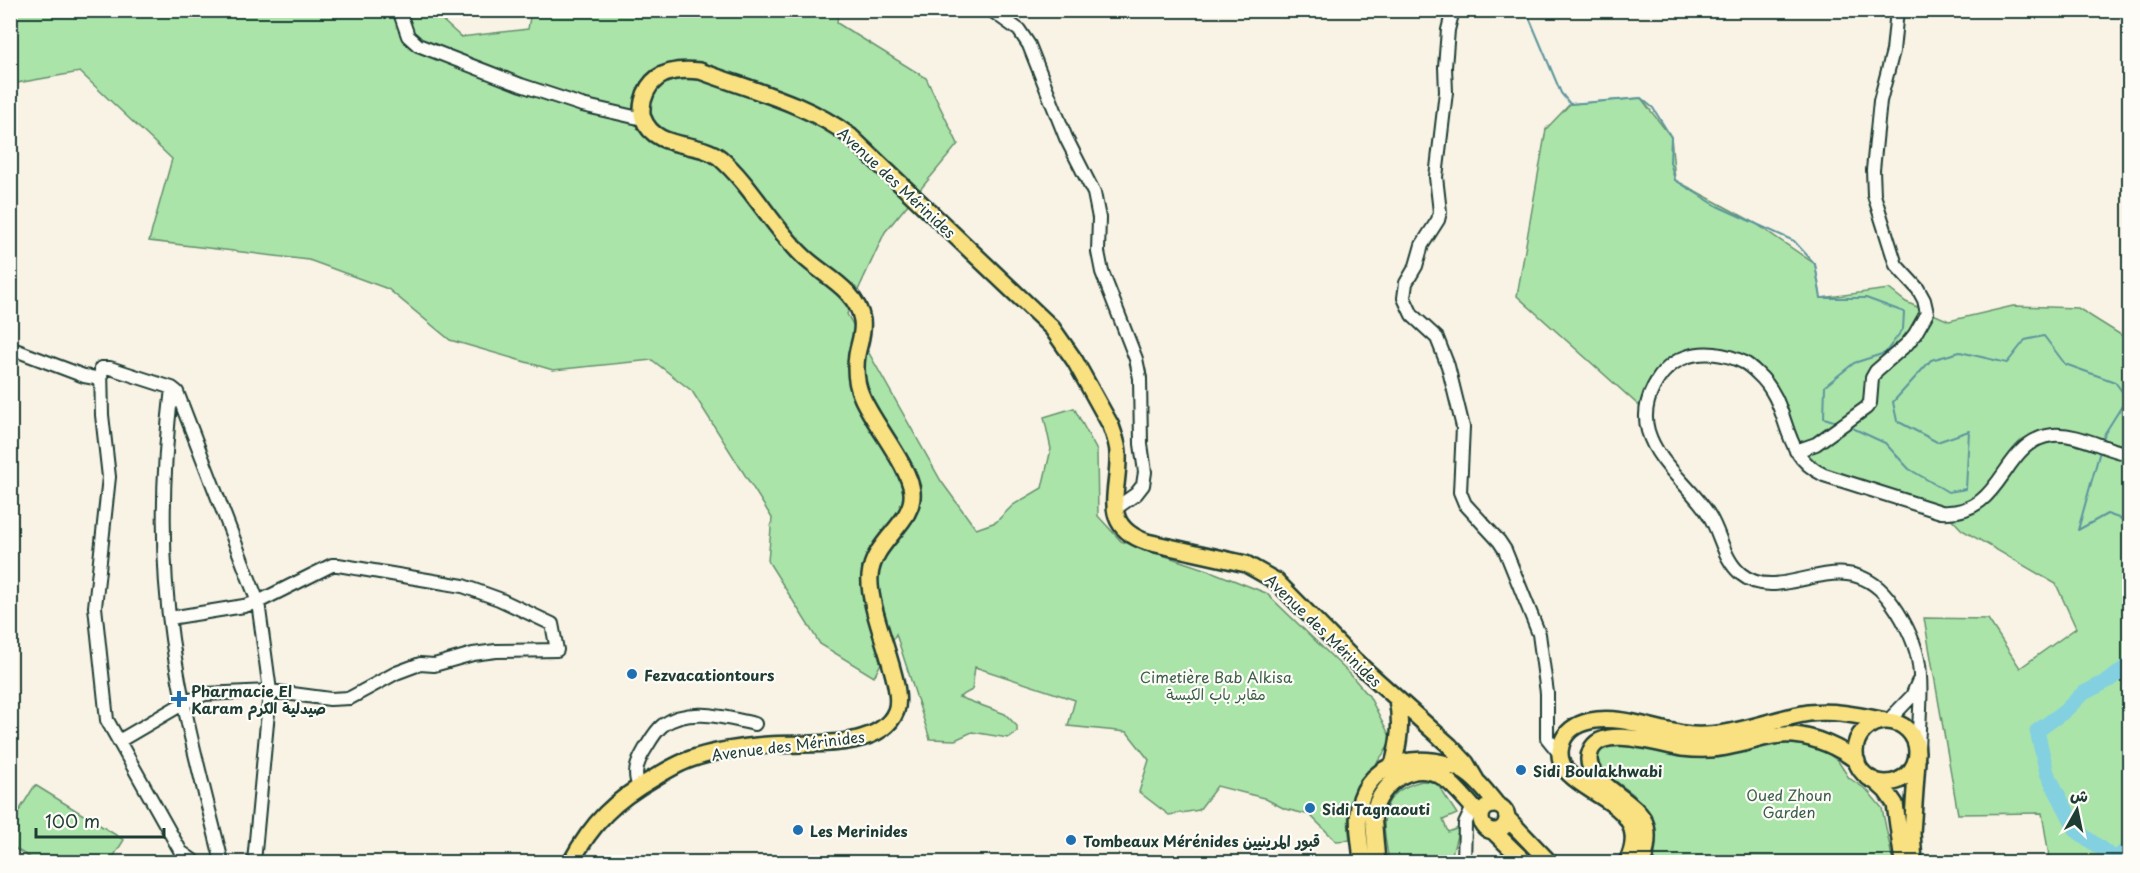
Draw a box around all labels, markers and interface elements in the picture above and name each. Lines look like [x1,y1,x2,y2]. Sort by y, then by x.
street label: Avenue des Mérinides [833,121,961,243]
street label: Avenue des Mérinides [1261,568,1388,692]
place label: Fezvacationtours [644,663,774,686]
park label: Cimetière Bab Alkisa مقابر باب الكيسة [1140,665,1293,705]
marker: Fezvacationtours [625,667,639,681]
place label: Pharmacie El Karam صيدلية الكرم [191,679,326,720]
marker: Pharmacie El Karam صيدلية الكرم [172,692,186,706]
street label: Avenue des Mérinides [710,724,866,766]
place label: Sidi Boulakhwabi [1533,759,1662,782]
marker: Sidi Boulakhwabi [1514,763,1528,777]
north arrow [2047,780,2107,840]
text: ش [2069,781,2090,807]
park label: Oued Zhoun Garden [1746,783,1832,823]
place label: Sidi Tagnaouti [1322,797,1431,820]
scale bar [36,801,164,839]
marker: Sidi Tagnaouti [1303,801,1317,815]
text: 100 m [45,807,100,834]
place label: Les Merinides [810,819,908,842]
marker: Les Merinides [791,823,805,837]
place label: Tombeaux Mérénides قبور المرينيين [1083,829,1320,852]
marker: Tombeaux Mérénides قبور المرينيين [1064,833,1078,847]

